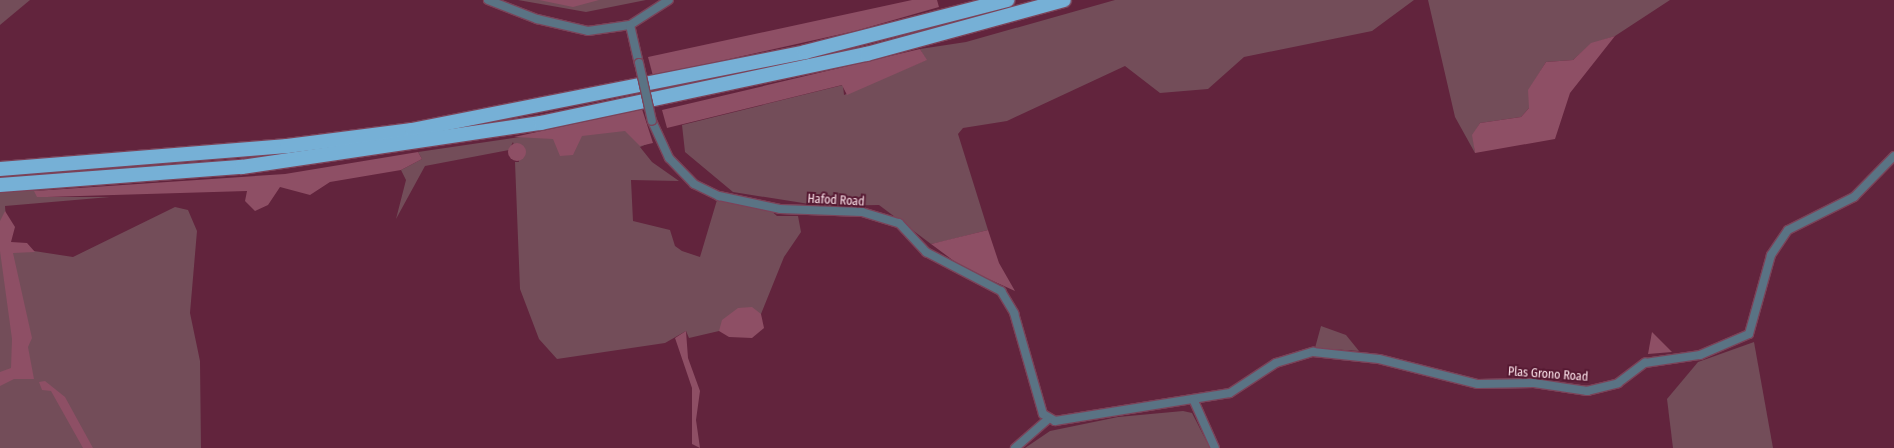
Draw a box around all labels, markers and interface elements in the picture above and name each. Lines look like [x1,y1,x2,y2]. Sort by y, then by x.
street label: Hafod Road [807,192,865,210]
street label: Plas Grono Road [1507,365,1589,385]

